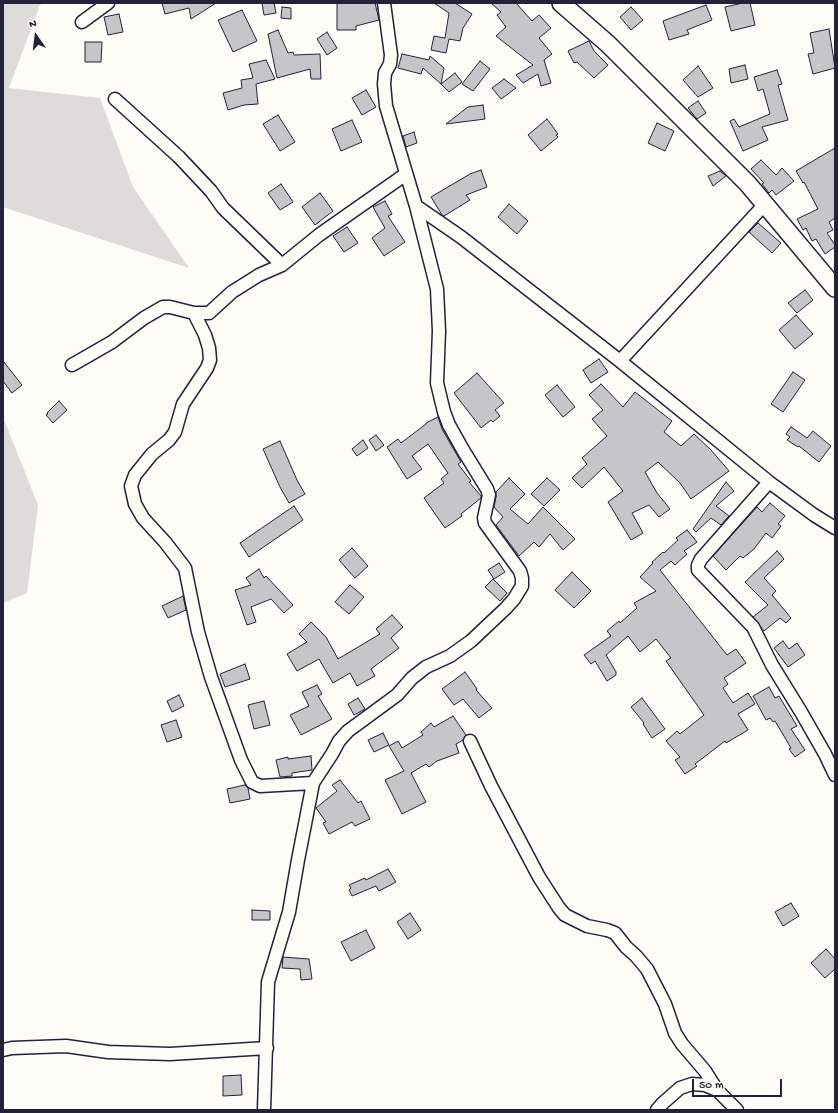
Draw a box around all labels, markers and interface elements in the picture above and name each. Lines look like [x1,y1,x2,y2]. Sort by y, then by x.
north arrow [16,16,56,56]
text: N [28,18,38,31]
scale bar [694,1071,784,1097]
text: 50 m [699,1079,724,1093]

